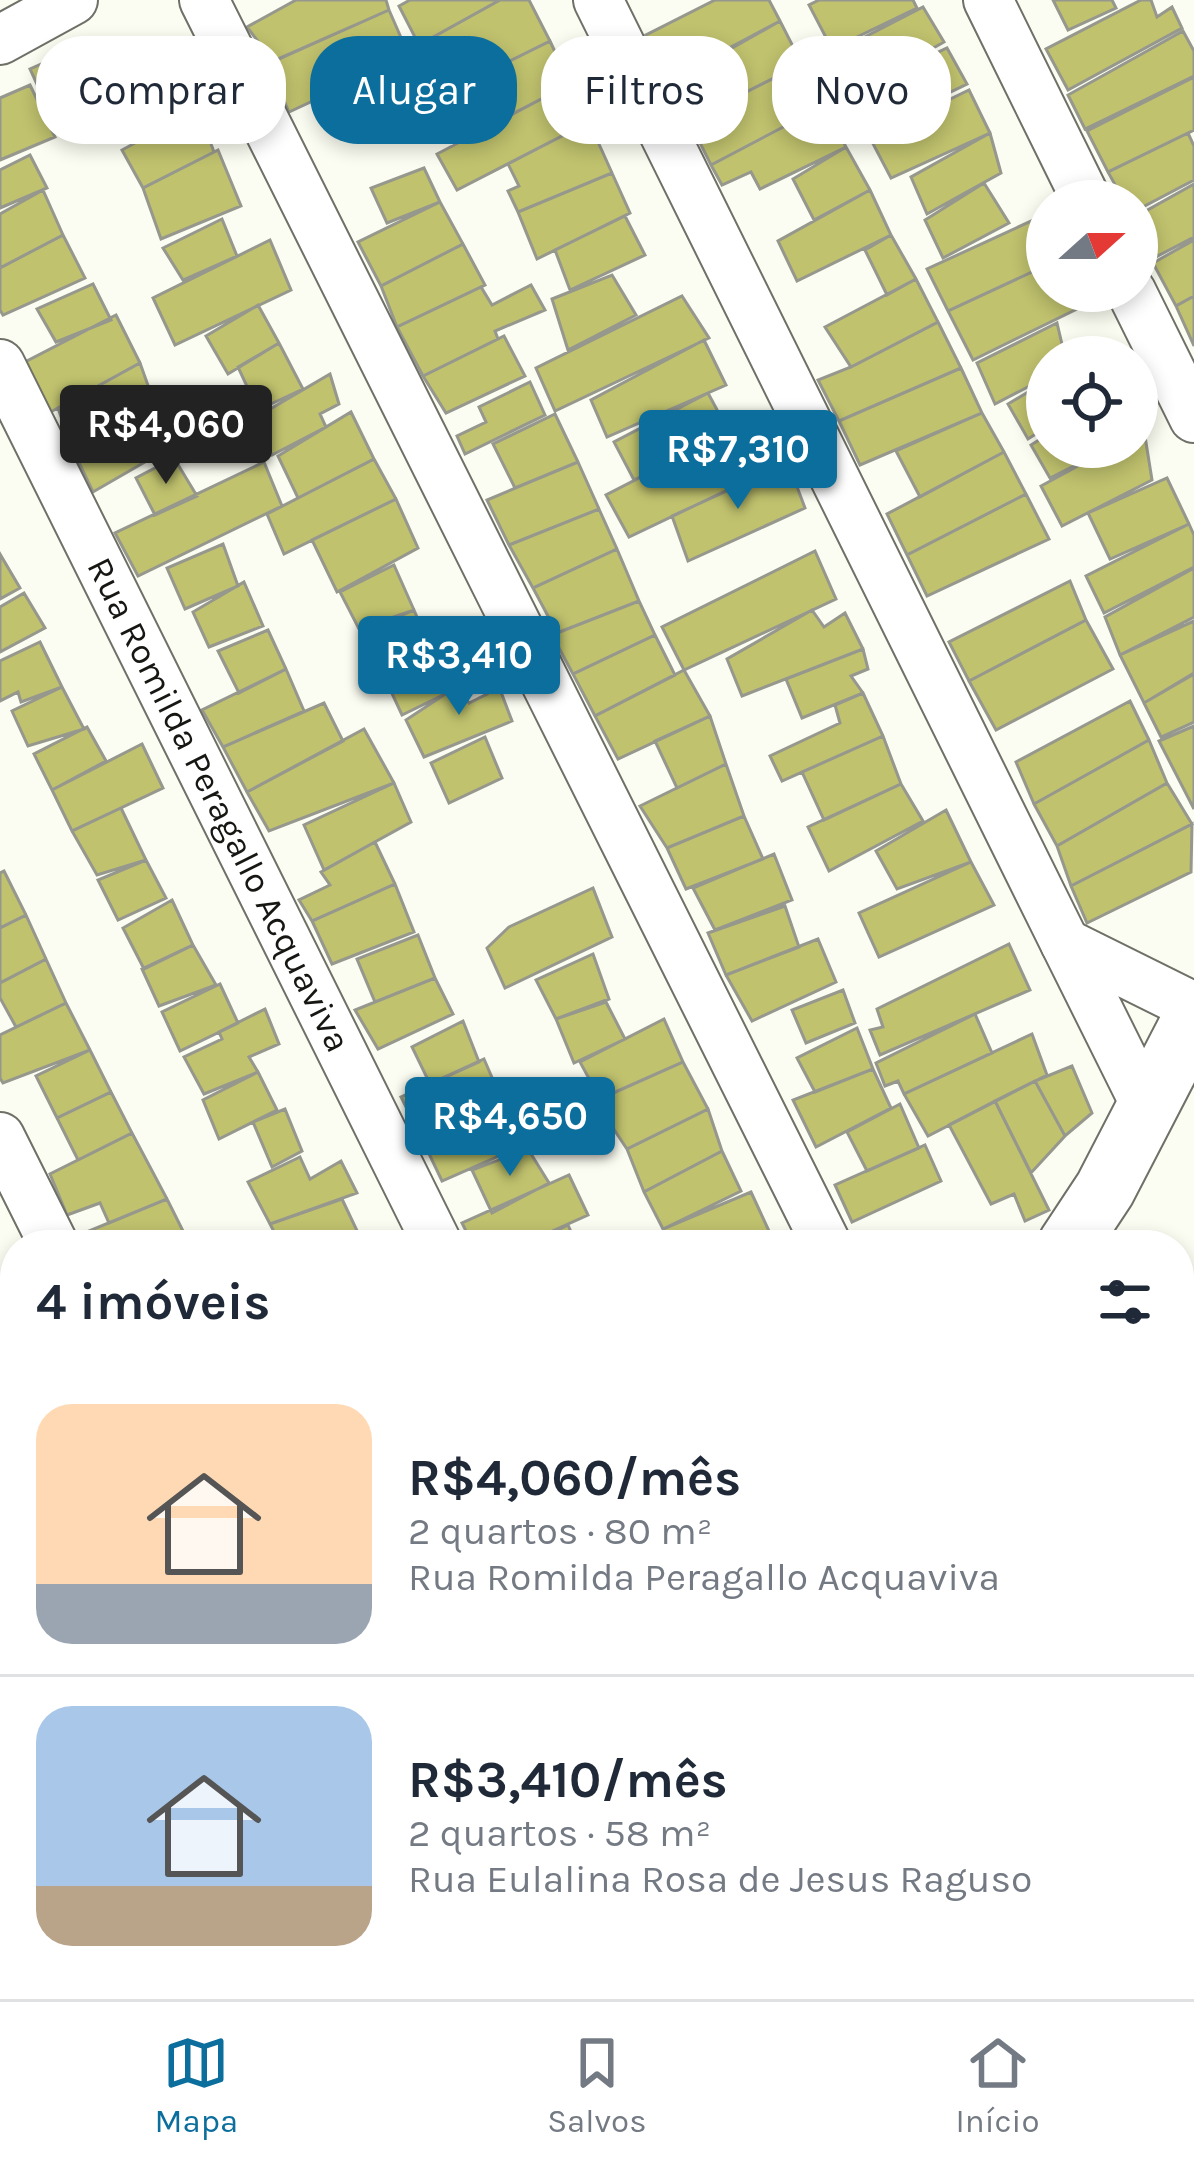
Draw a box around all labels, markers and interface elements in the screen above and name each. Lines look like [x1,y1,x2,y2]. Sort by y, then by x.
chip: Comprar [36,36,286,144]
chip: Alugar [310,36,517,144]
chip: Filtros [541,36,748,144]
chip: Novo [772,36,951,144]
north arrow [1026,180,1158,312]
map controls [1026,180,1158,468]
button: locate [1026,336,1158,468]
pin: R$4,060 [55,385,277,487]
text: R$4,060 [87,401,245,447]
pin: R$7,310 [627,410,849,512]
text: R$7,310 [666,426,810,472]
street label: Rua Romilda Peragallo Acquaviva [79,550,360,1059]
pin: R$3,410 [348,616,570,718]
text: R$3,410 [385,632,533,678]
pin: R$4,650 [399,1077,621,1179]
text: R$4,650 [432,1093,588,1139]
icon: filters [1092,1269,1158,1335]
text: 4 imóveis [36,1272,270,1332]
text: R$4,060/mês [408,1448,741,1508]
icon: home [132,1452,276,1596]
text: 2 quartos · 80 m² [408,1508,712,1554]
text: Rua Romilda Peragallo Acquaviva [408,1554,1000,1600]
text: R$3,410/mês [408,1750,728,1810]
icon: home [132,1754,276,1898]
text: 2 quartos · 58 m² [408,1810,711,1856]
text: Rua Eulalina Rosa de Jesus Raguso [408,1856,1032,1902]
tab: Mapa [155,2030,238,2140]
tab: Salvos [547,2030,647,2140]
tab: Início [956,2030,1039,2140]

